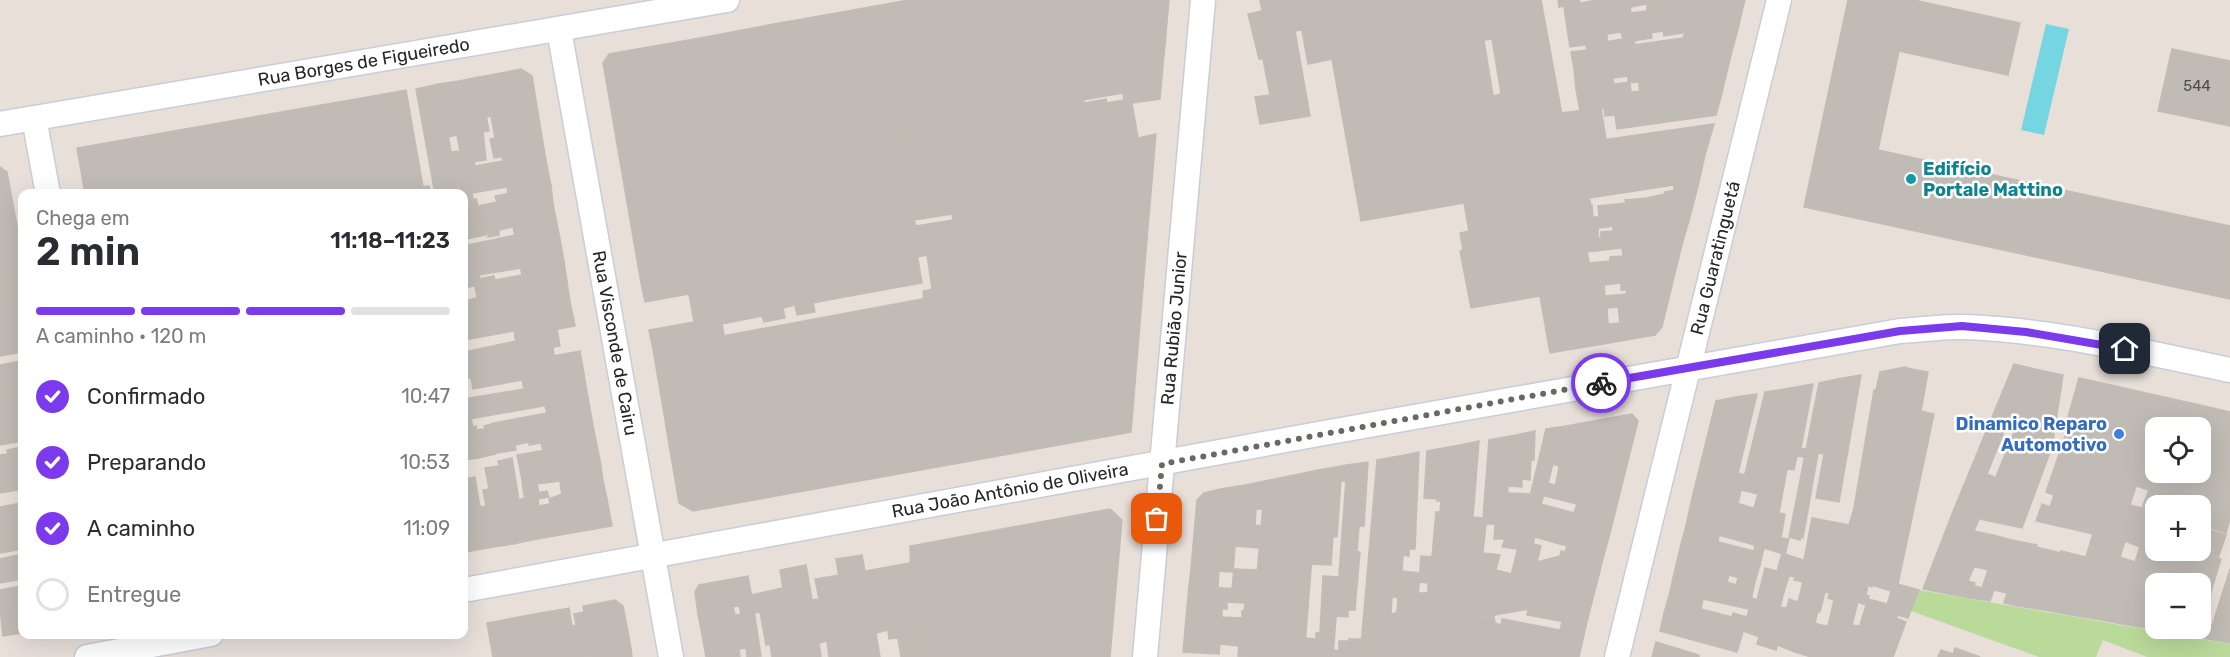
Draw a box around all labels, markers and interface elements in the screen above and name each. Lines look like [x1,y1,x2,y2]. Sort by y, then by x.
street label: Rua Borges de Figueiredo [256,33,471,91]
house number: 544 [2183,77,2211,95]
place label: Edifício Portale Mattino [1923,158,2063,201]
marker: Edifício Portale Mattino [1904,172,1918,186]
street label: Rua Guaratinguetá [1686,179,1745,337]
text: Chega em [36,206,130,230]
text: 11:18–11:23 [330,227,450,254]
text: 2 min [36,229,140,275]
street label: Rua Visconde de Cairu [588,249,642,437]
street label: Rua Rubião Junior [1156,250,1192,406]
pin [2099,323,2150,374]
text: A caminho · 120 m [36,324,206,348]
icon: home [2108,332,2141,365]
courier [1571,353,1631,413]
icon: bike [1585,367,1618,400]
icon: check [36,380,69,413]
text: Confirmado [87,383,205,410]
text: 10:47 [401,384,450,408]
place label: Dinamico Reparo Automotivo [1956,413,2107,456]
map controls [2145,417,2211,639]
button: locate [2145,417,2211,483]
marker: Dinamico Reparo Automotivo [2112,427,2126,441]
icon: check [36,446,69,479]
text: Preparando [87,449,206,476]
text: 10:53 [400,450,450,474]
street label: Rua João Antônio de Oliveira [890,458,1130,523]
pin [1131,493,1182,544]
button: + [2145,495,2211,561]
icon: bag [1140,502,1173,535]
icon: check [36,512,69,545]
text: A caminho [87,515,195,542]
text: 11:09 [403,516,450,540]
button: − [2145,573,2211,639]
text: Entregue [87,581,181,608]

